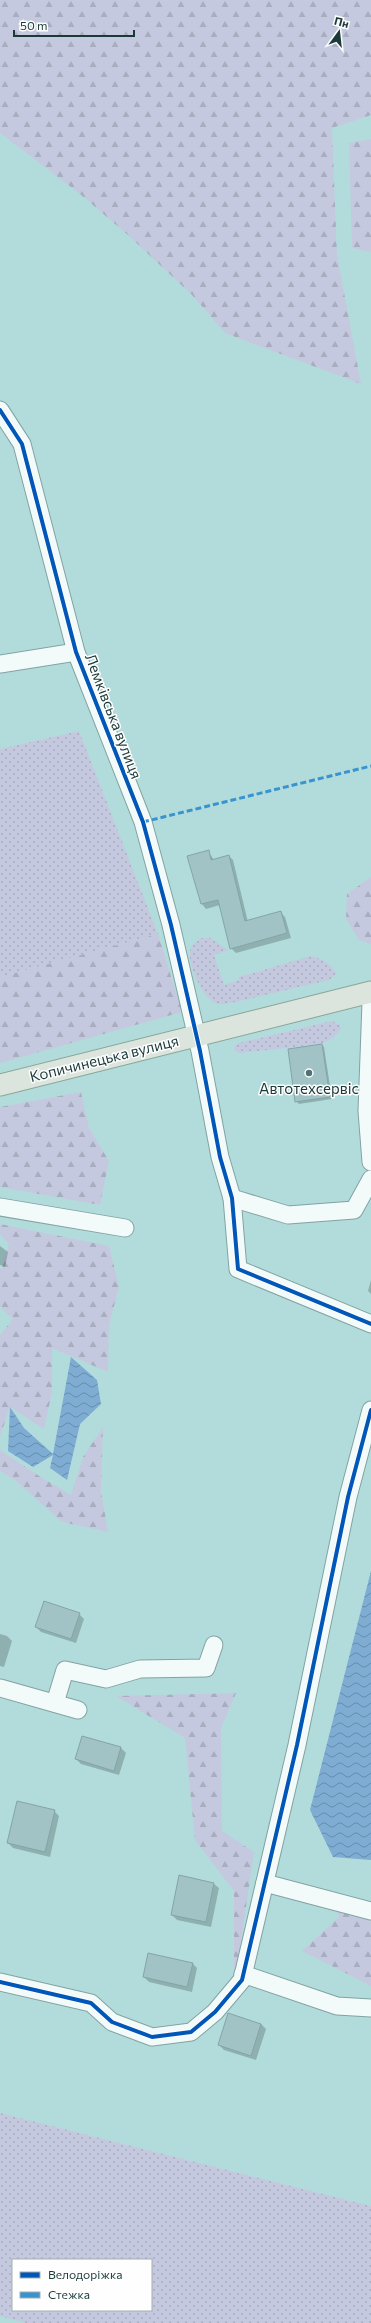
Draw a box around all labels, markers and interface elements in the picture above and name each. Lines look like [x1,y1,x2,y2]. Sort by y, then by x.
scale bar [14,12,134,38]
north arrow [319,12,359,52]
text: Пн [333,14,350,30]
text: 50 m [20,18,48,32]
street label: Лемківська вулиця [82,651,146,781]
street label: Копичинецька вулиця [28,1031,180,1085]
marker: Автотехсервіс [304,1068,314,1078]
place label: Автотехсервіс [259,1079,359,1097]
legend [12,2259,152,2311]
text: Велодоріжка [48,2267,123,2281]
text: Стежка [48,2287,90,2301]

